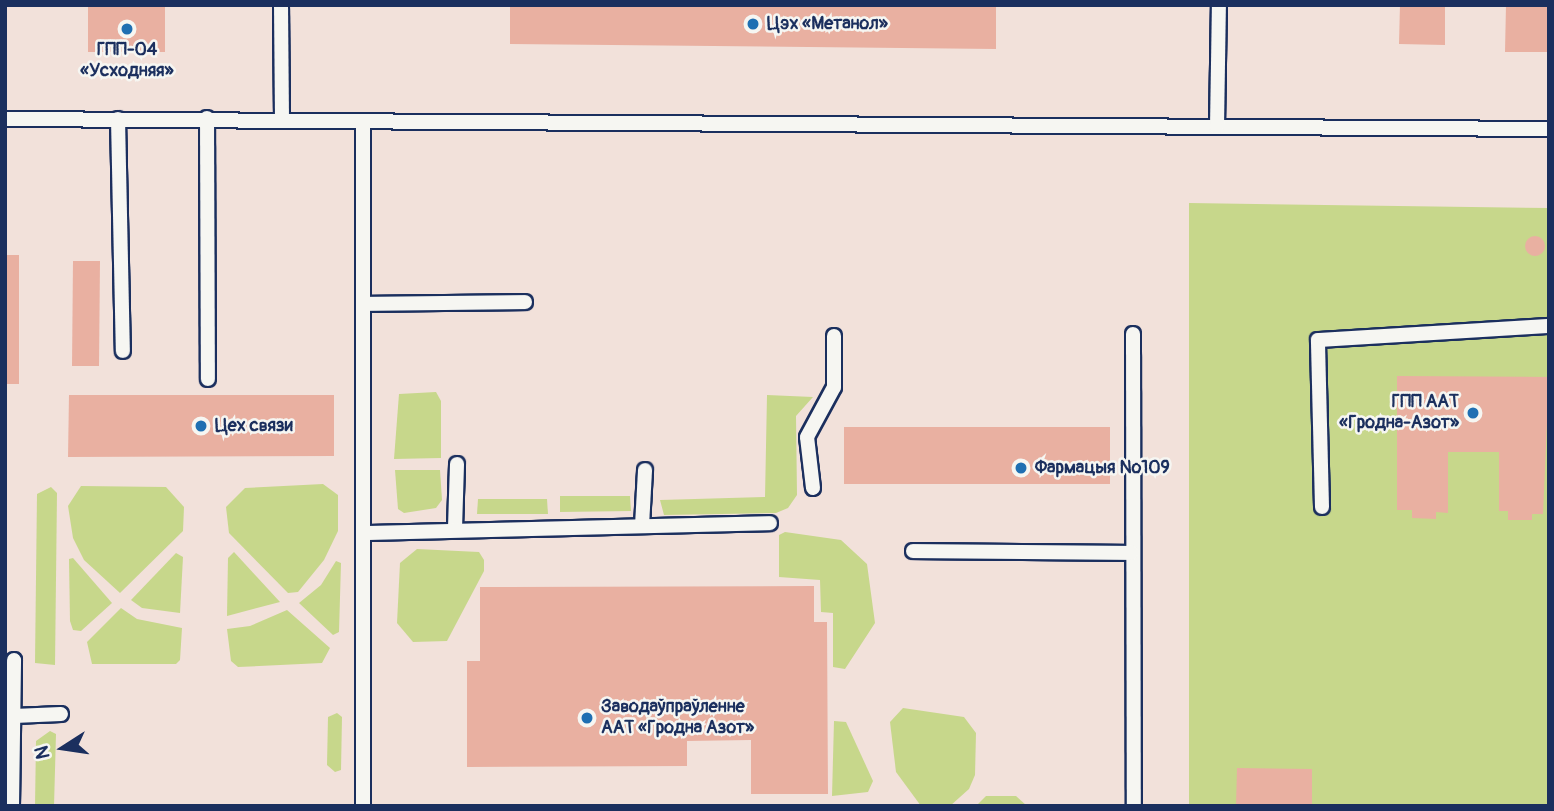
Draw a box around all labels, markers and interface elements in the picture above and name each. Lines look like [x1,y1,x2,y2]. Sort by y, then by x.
place label: Цэх «Метанол» [767,13,888,35]
marker: Цэх «Метанол» [745,16,761,32]
marker: ГПП-04 «Усходняя» [119,21,135,37]
place label: ГПП-04 «Усходняя» [80,40,174,82]
place label: ГПП ААТ «Гродна-Азот» [1339,392,1459,434]
marker: ГПП ААТ «Гродна-Азот» [1465,405,1481,421]
place label: Цех связи [215,415,293,437]
marker: Цех связи [193,418,209,434]
place label: Фармацыя №109 [1035,457,1170,479]
marker: Фармацыя №109 [1013,460,1029,476]
place label: Заводаўпраўленне ААТ «Гродна Азот» [601,697,754,740]
marker: Заводаўпраўленне ААТ «Гродна Азот» [579,710,595,726]
north arrow [28,713,98,783]
text: N [29,744,56,761]

